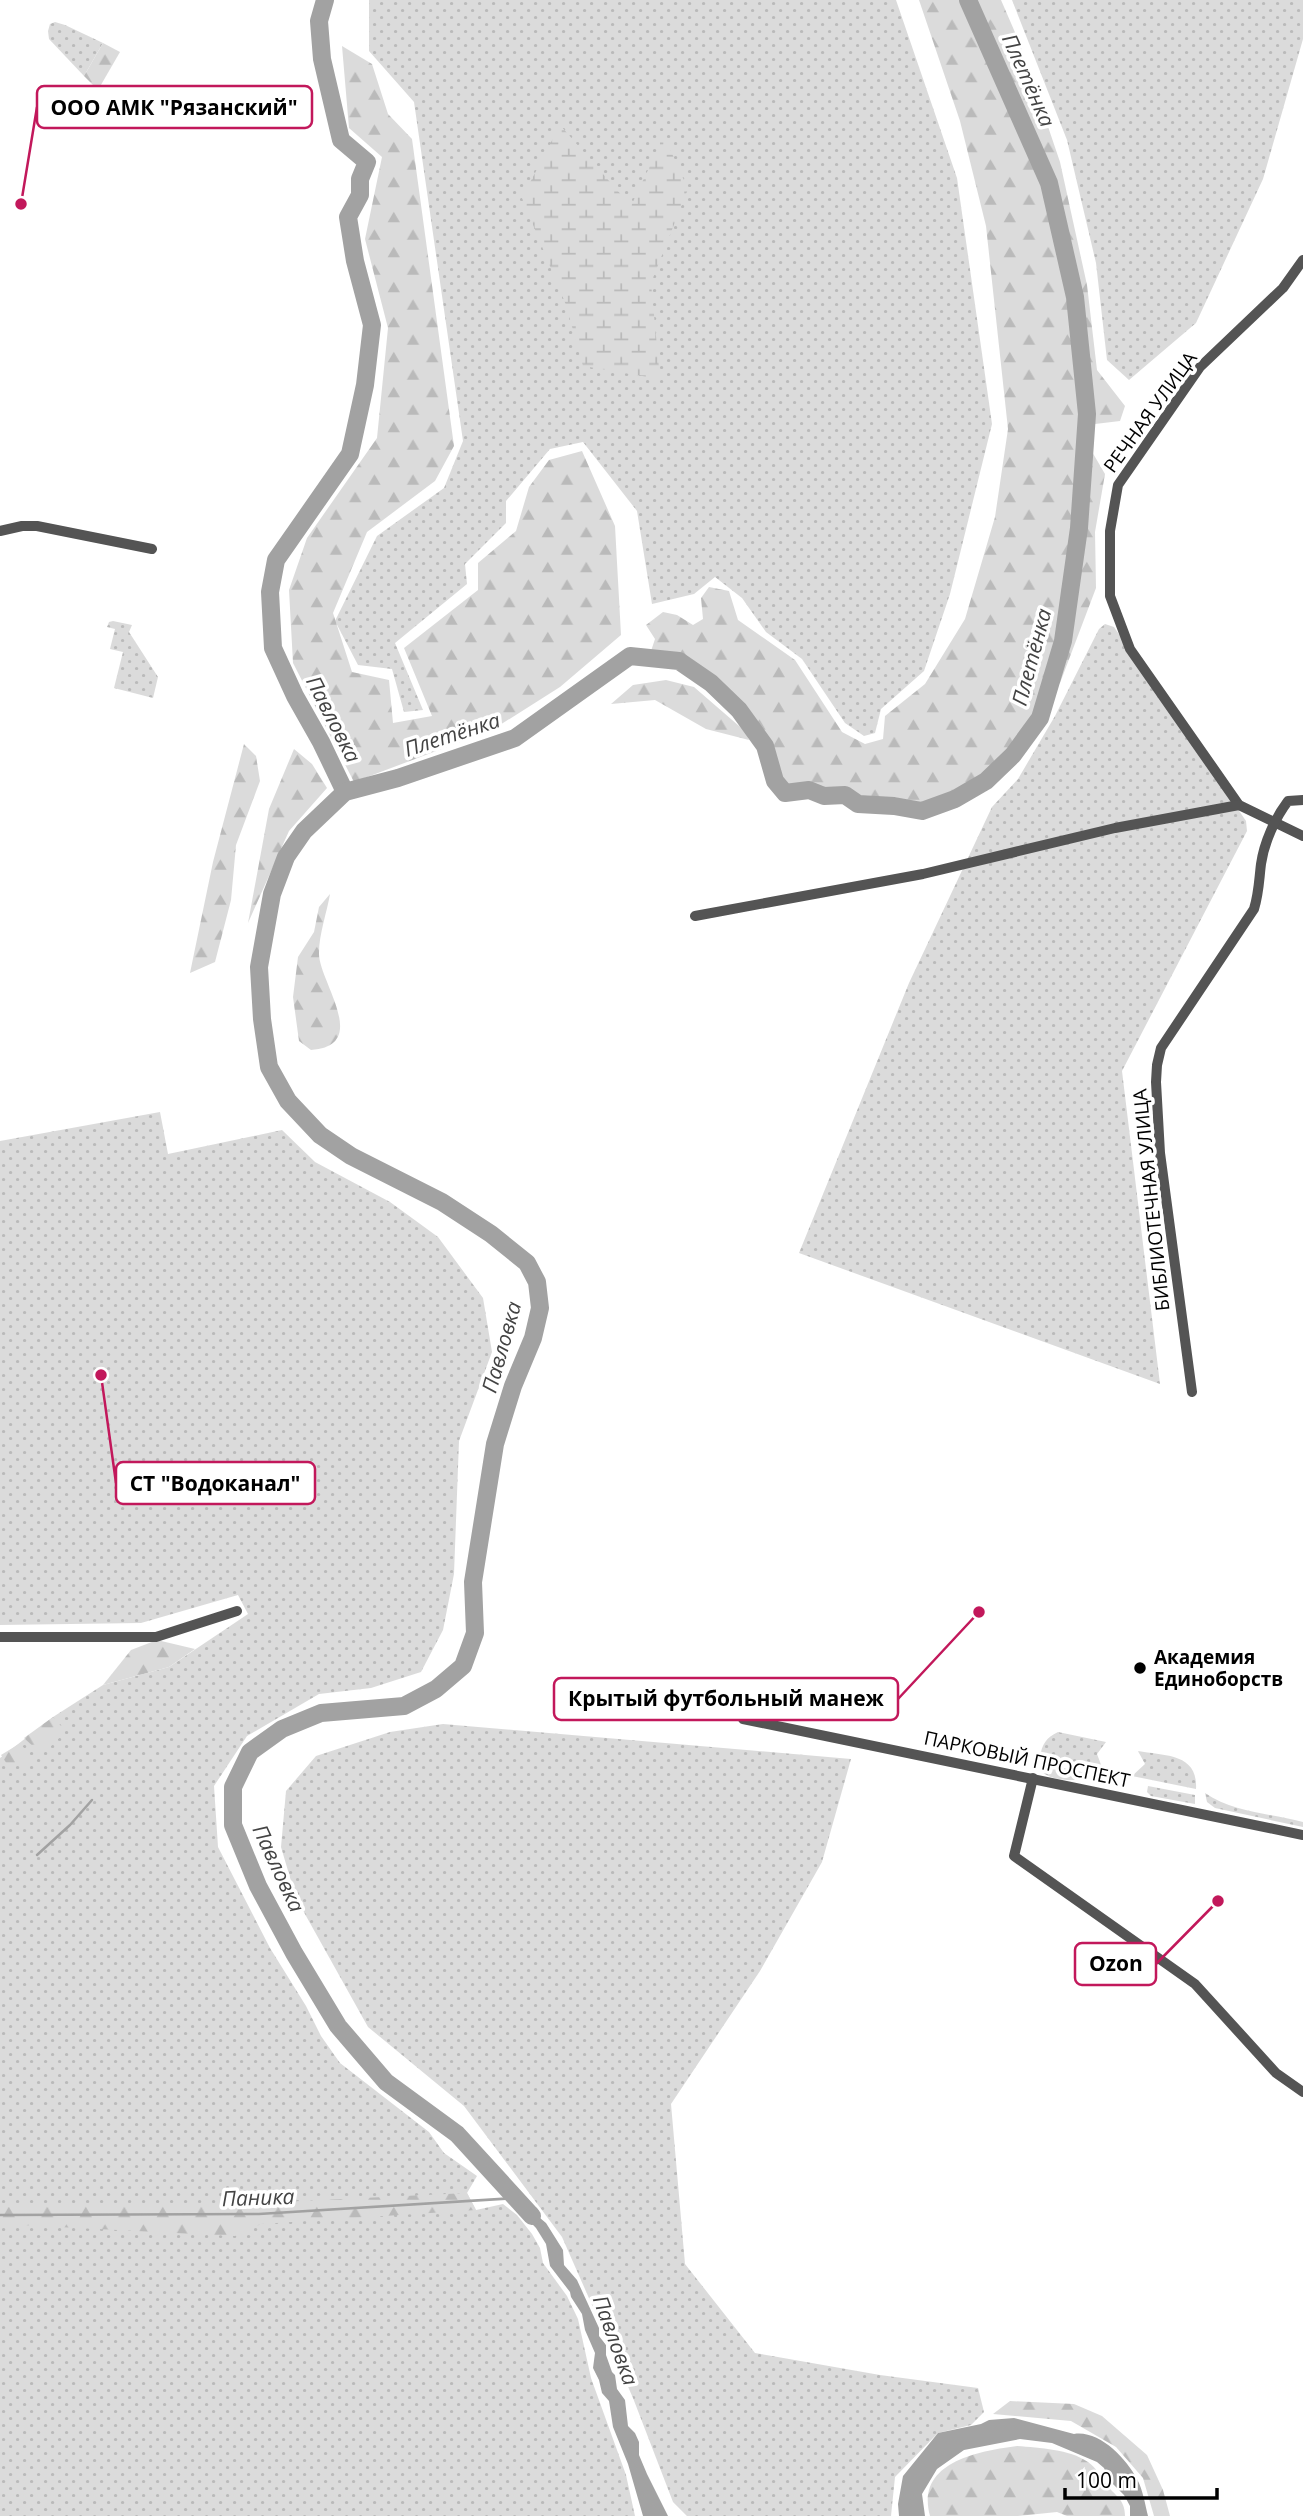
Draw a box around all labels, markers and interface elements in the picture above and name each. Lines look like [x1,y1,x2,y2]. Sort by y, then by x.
water label: Плетёнка [996,29,1062,131]
callout: ООО АМК "Рязанский" [37,86,312,128]
text: ООО АМК "Рязанский" [50,93,298,121]
street label: РЕЧНАЯ УЛИЦА [1097,346,1203,478]
water label: Плетёнка [1005,605,1057,709]
water label: Павловка [300,671,368,767]
water label: Плетёнка [400,705,504,763]
street label: БИБЛИОТЕЧНАЯ УЛИЦА [1126,1088,1176,1312]
water label: Павловка [475,1298,527,1396]
callout: СТ "Водоканал" [116,1462,315,1504]
text: СТ "Водоканал" [130,1469,300,1497]
place label: Академия Единоборств [1154,1644,1283,1692]
marker: Академия Единоборств [1132,1660,1148,1676]
callout: Крытый футбольный манеж [554,1678,898,1720]
text: Крытый футбольный манеж [568,1684,885,1712]
street label: ПАРКОВЫЙ ПРОСПЕКТ [922,1724,1133,1794]
water label: Павловка [246,1820,312,1917]
callout: Ozon [1075,1943,1156,1985]
text: Ozon [1089,1949,1143,1977]
water label: Паника [221,2182,295,2212]
water label: Павловка [587,2291,645,2389]
scale bar [1065,2456,1217,2500]
text: 100 m [1076,2466,1137,2494]

